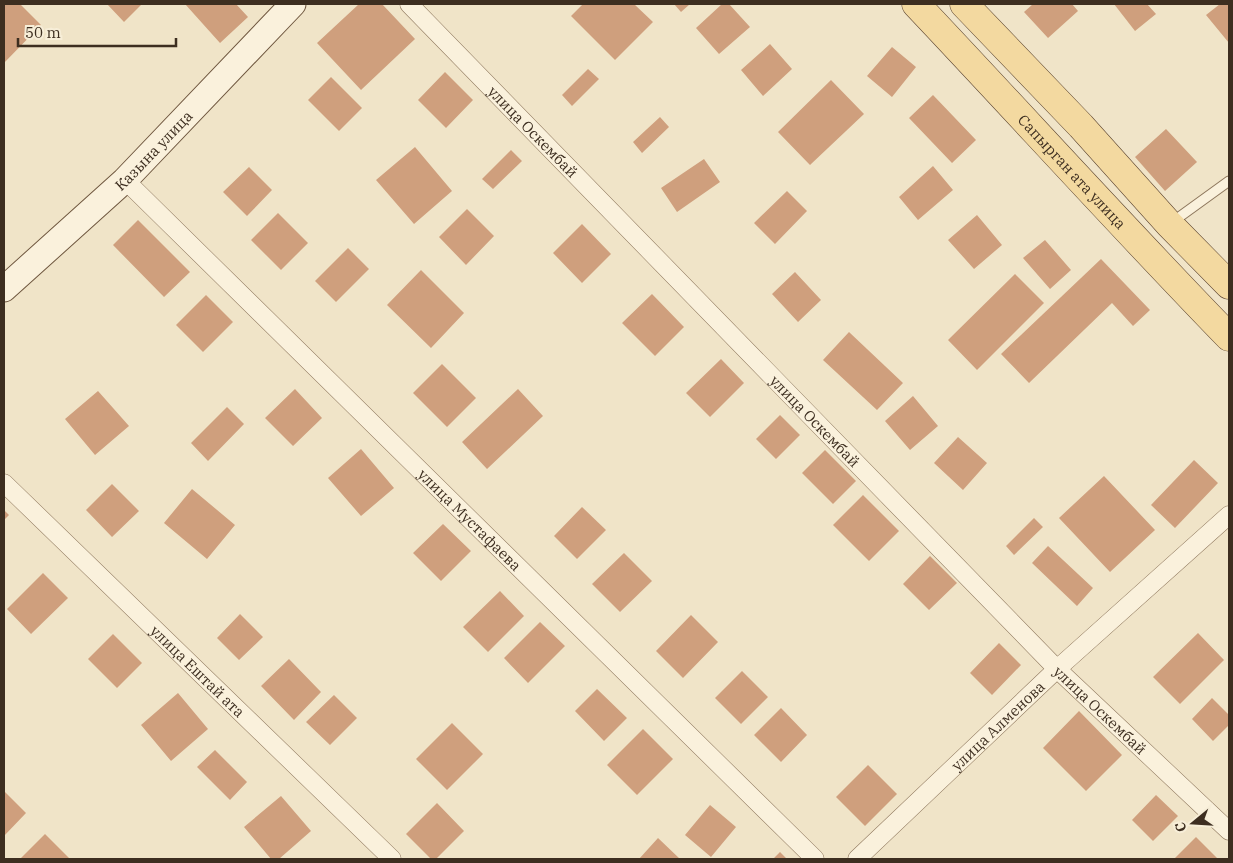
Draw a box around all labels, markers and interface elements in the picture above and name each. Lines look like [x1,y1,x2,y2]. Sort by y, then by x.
scale bar [18,15,175,47]
text: 50 m [25,23,61,42]
street label: улица Оскембай [484,82,582,181]
street label: Казына улица [111,106,196,194]
street label: Сапырган ата улица [1014,110,1130,233]
street label: улица Оскембай [766,371,864,471]
street label: улица Мустафаева [414,465,526,574]
street label: улица Ештай ата [147,621,249,721]
street label: улица Оскембай [1050,661,1151,758]
street label: улица Алменова [947,677,1048,774]
north arrow [1168,798,1218,848]
text: С [1171,820,1191,834]

